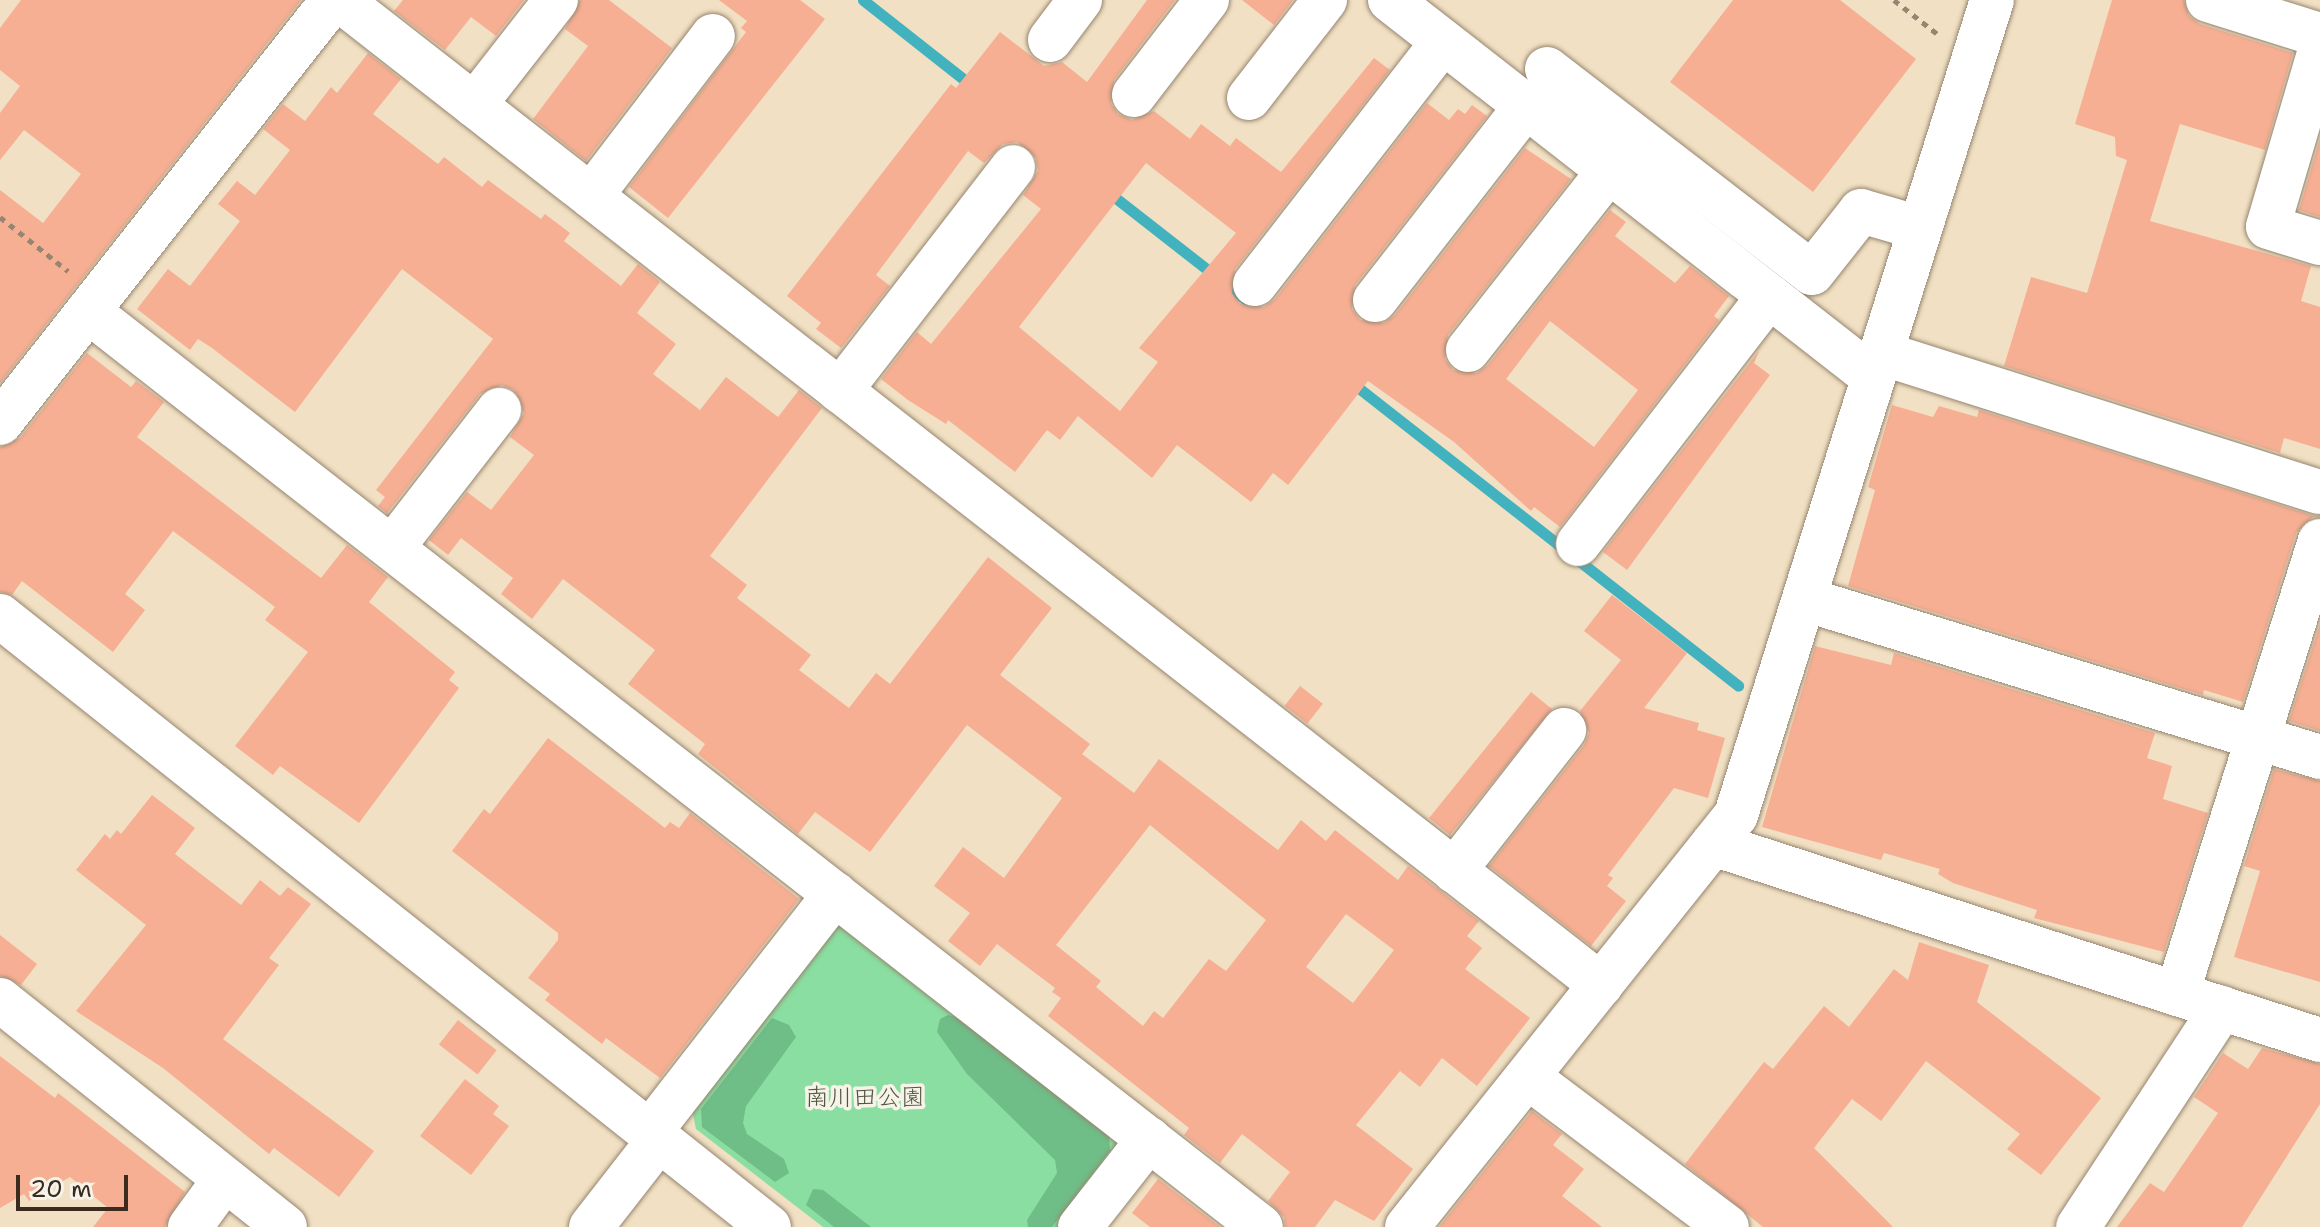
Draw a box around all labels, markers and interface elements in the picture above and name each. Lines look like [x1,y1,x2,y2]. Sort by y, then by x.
park label: 南川田公園 [805,1084,925,1112]
scale bar [20,1159,132,1209]
text: 20 m [30,1173,92,1205]

